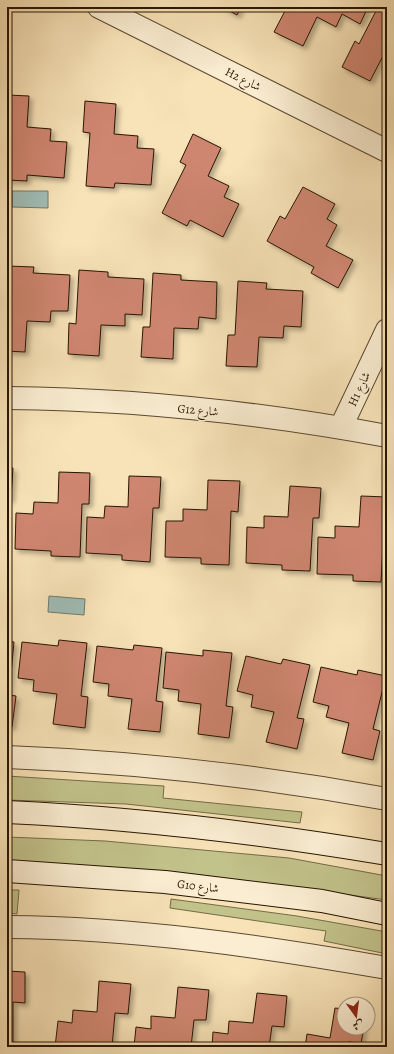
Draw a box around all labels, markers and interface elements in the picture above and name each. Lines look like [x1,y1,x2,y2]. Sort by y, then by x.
street label: H2 شارع [221,63,264,97]
street label: H1 شارع [344,369,377,410]
street label: G12 شارع [177,400,219,423]
street label: G10 شارع [176,876,220,899]
north arrow [336,996,376,1036]
text: ش [351,1017,365,1034]

